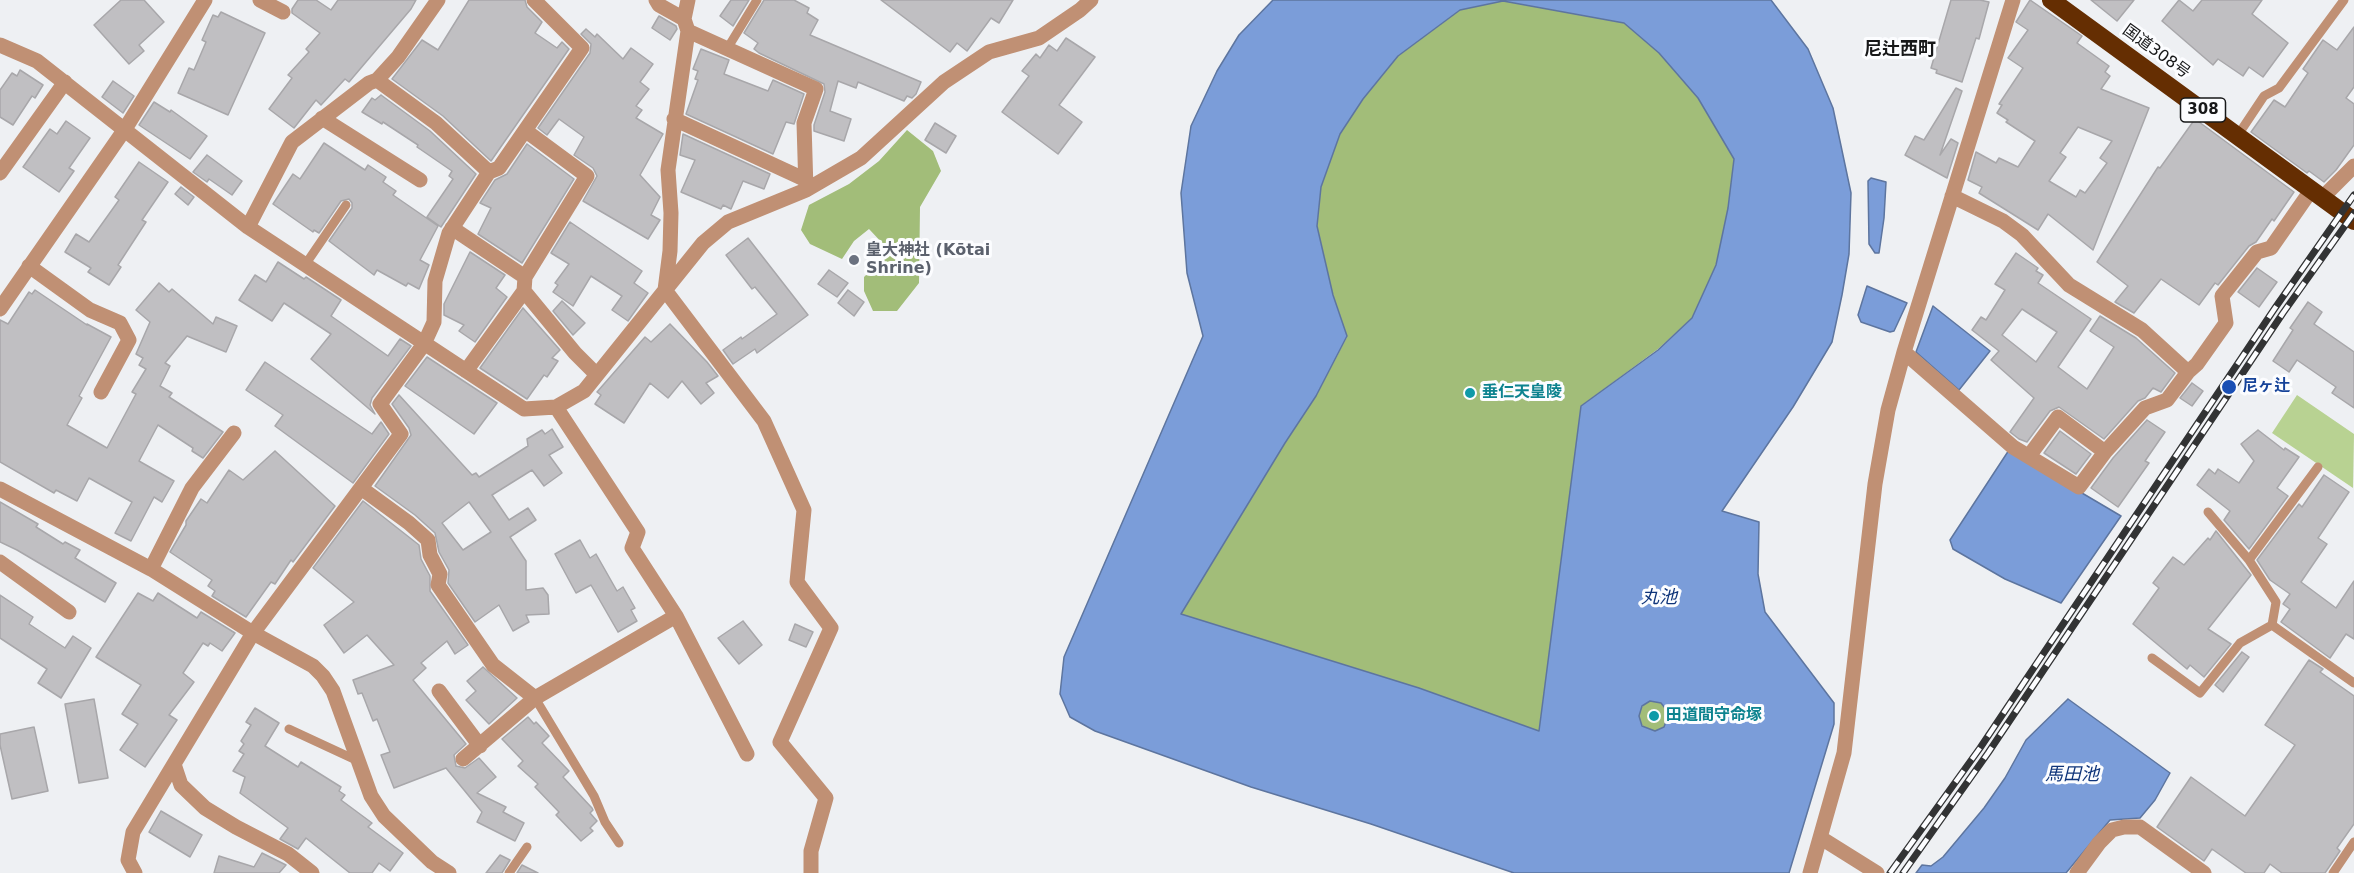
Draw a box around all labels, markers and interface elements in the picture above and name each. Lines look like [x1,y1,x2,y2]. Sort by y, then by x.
street label: 国道308号 [2119,21,2193,83]
district label: 尼辻西町 [1864,39,1936,61]
road number: 308 [2180,98,2226,122]
place label: 皇大神社 (Kōtai Shrine) [866,241,990,279]
marker: 皇大神社 (Kōtai Shrine) [847,253,861,267]
place label: 尼ヶ辻 [2242,377,2290,397]
marker: 尼ヶ辻 [2220,378,2238,396]
place label: 垂仁天皇陵 [1482,383,1562,403]
marker: 垂仁天皇陵 [1463,386,1477,400]
water label: 丸池 [1641,587,1677,609]
place label: 田道間守命塚 [1666,706,1762,726]
marker: 田道間守命塚 [1647,709,1661,723]
water label: 馬田池 [2045,764,2099,786]

